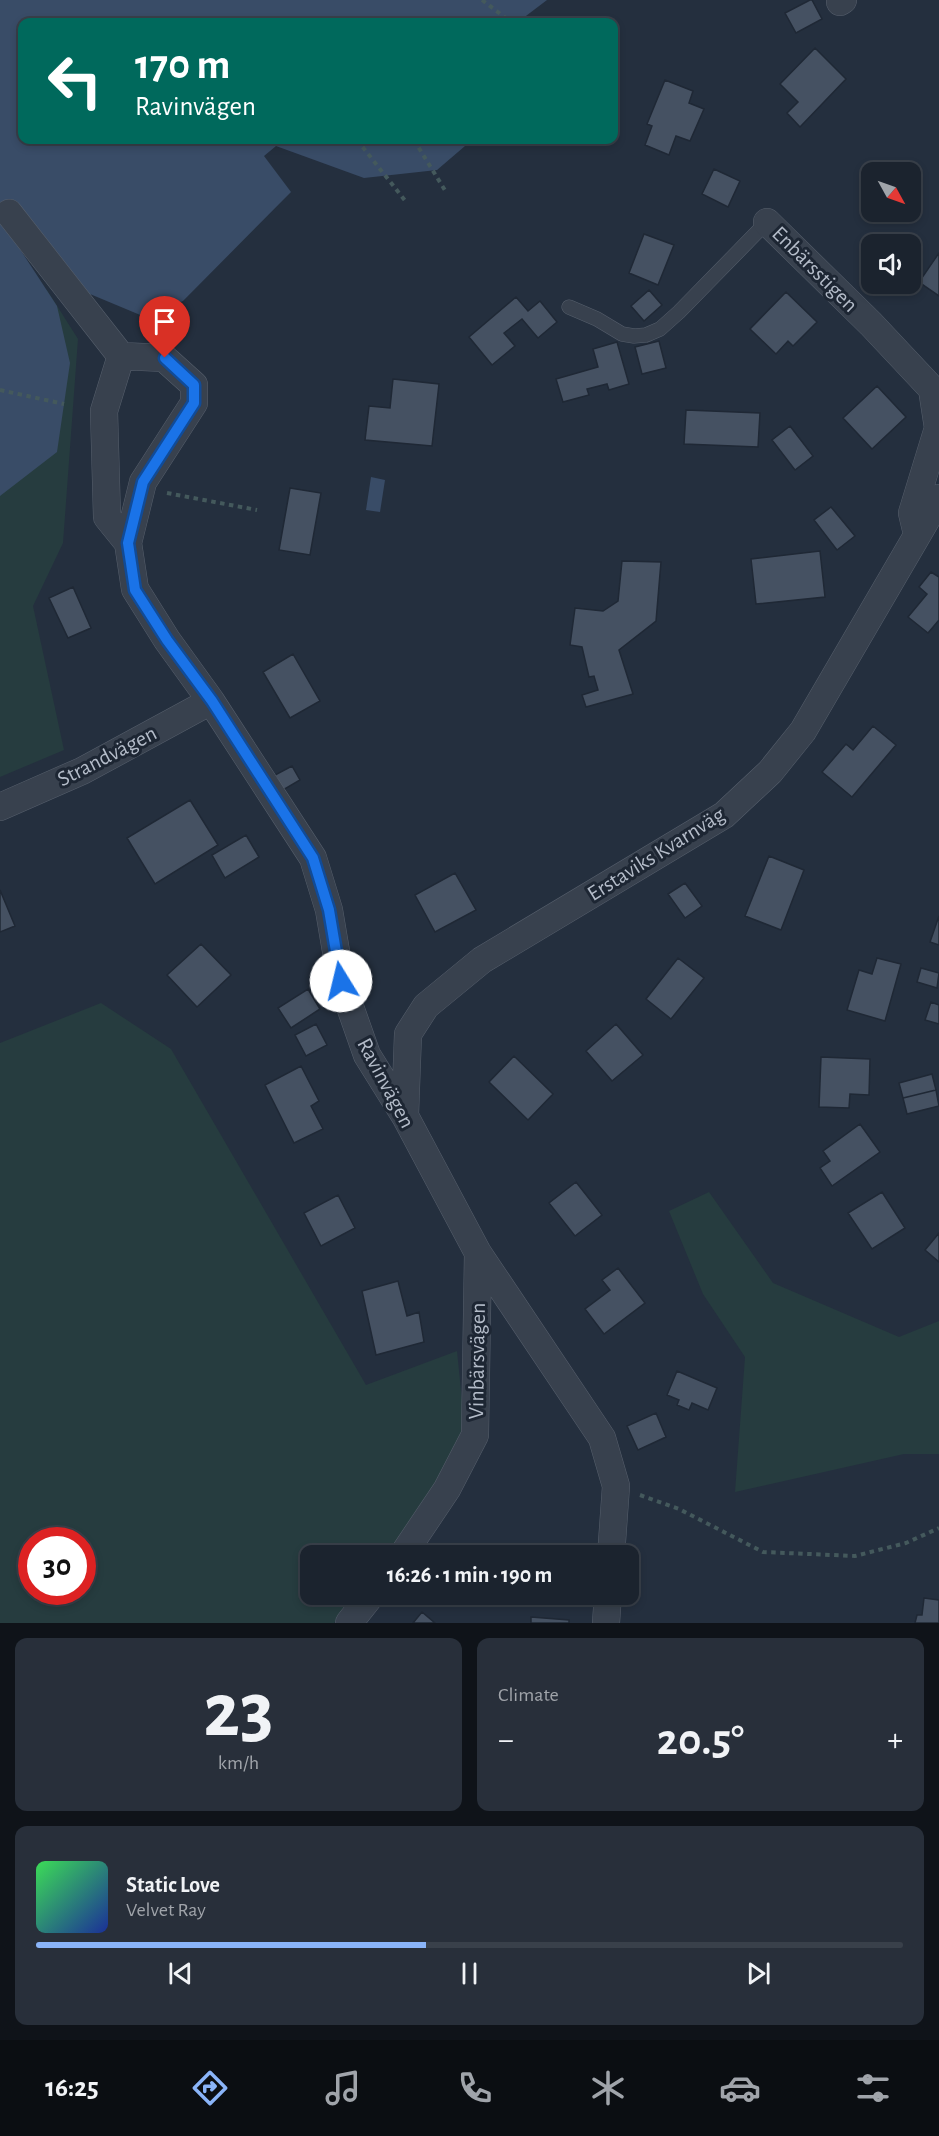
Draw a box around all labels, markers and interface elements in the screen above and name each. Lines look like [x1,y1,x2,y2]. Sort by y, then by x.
icon: left [36,42,114,120]
text: 170 m [135,44,230,86]
text: Ravinvägen [135,93,256,120]
north arrow [861,162,921,222]
map controls [861,162,921,294]
street label: Enbärsstigen [768,222,862,316]
button: sound [861,234,921,294]
pin [139,296,190,358]
icon: arrive [148,305,181,338]
street label: Strandvägen [54,722,160,790]
street label: Erstaviks Kvarnväg [584,803,729,905]
position arrow [309,949,373,1013]
street label: Ravinvägen [353,1034,419,1132]
street label: Vinbärsvägen [465,1302,489,1420]
speed limit sign: 30 [18,1527,96,1605]
text: 16:26 · 1 min · 190 m [387,1564,552,1586]
text: 23 [203,1673,274,1751]
text: Climate [498,1685,559,1705]
text: 20.5° [657,1718,744,1763]
text: − [498,1724,514,1757]
text: + [887,1724,903,1757]
text: km/h [218,1753,259,1773]
text: Static Love [126,1874,220,1896]
text: Velvet Ray [126,1900,206,1920]
icon: previous [164,1957,197,1990]
icon: pause [453,1957,486,1990]
icon: next [742,1957,775,1990]
icon: directions [189,2067,231,2109]
icon: music [322,2067,364,2109]
icon: phone [454,2067,496,2109]
icon: climate [587,2067,629,2109]
icon: car [719,2067,761,2109]
icon: filters [852,2067,894,2109]
text: 16:25 [45,2074,99,2101]

